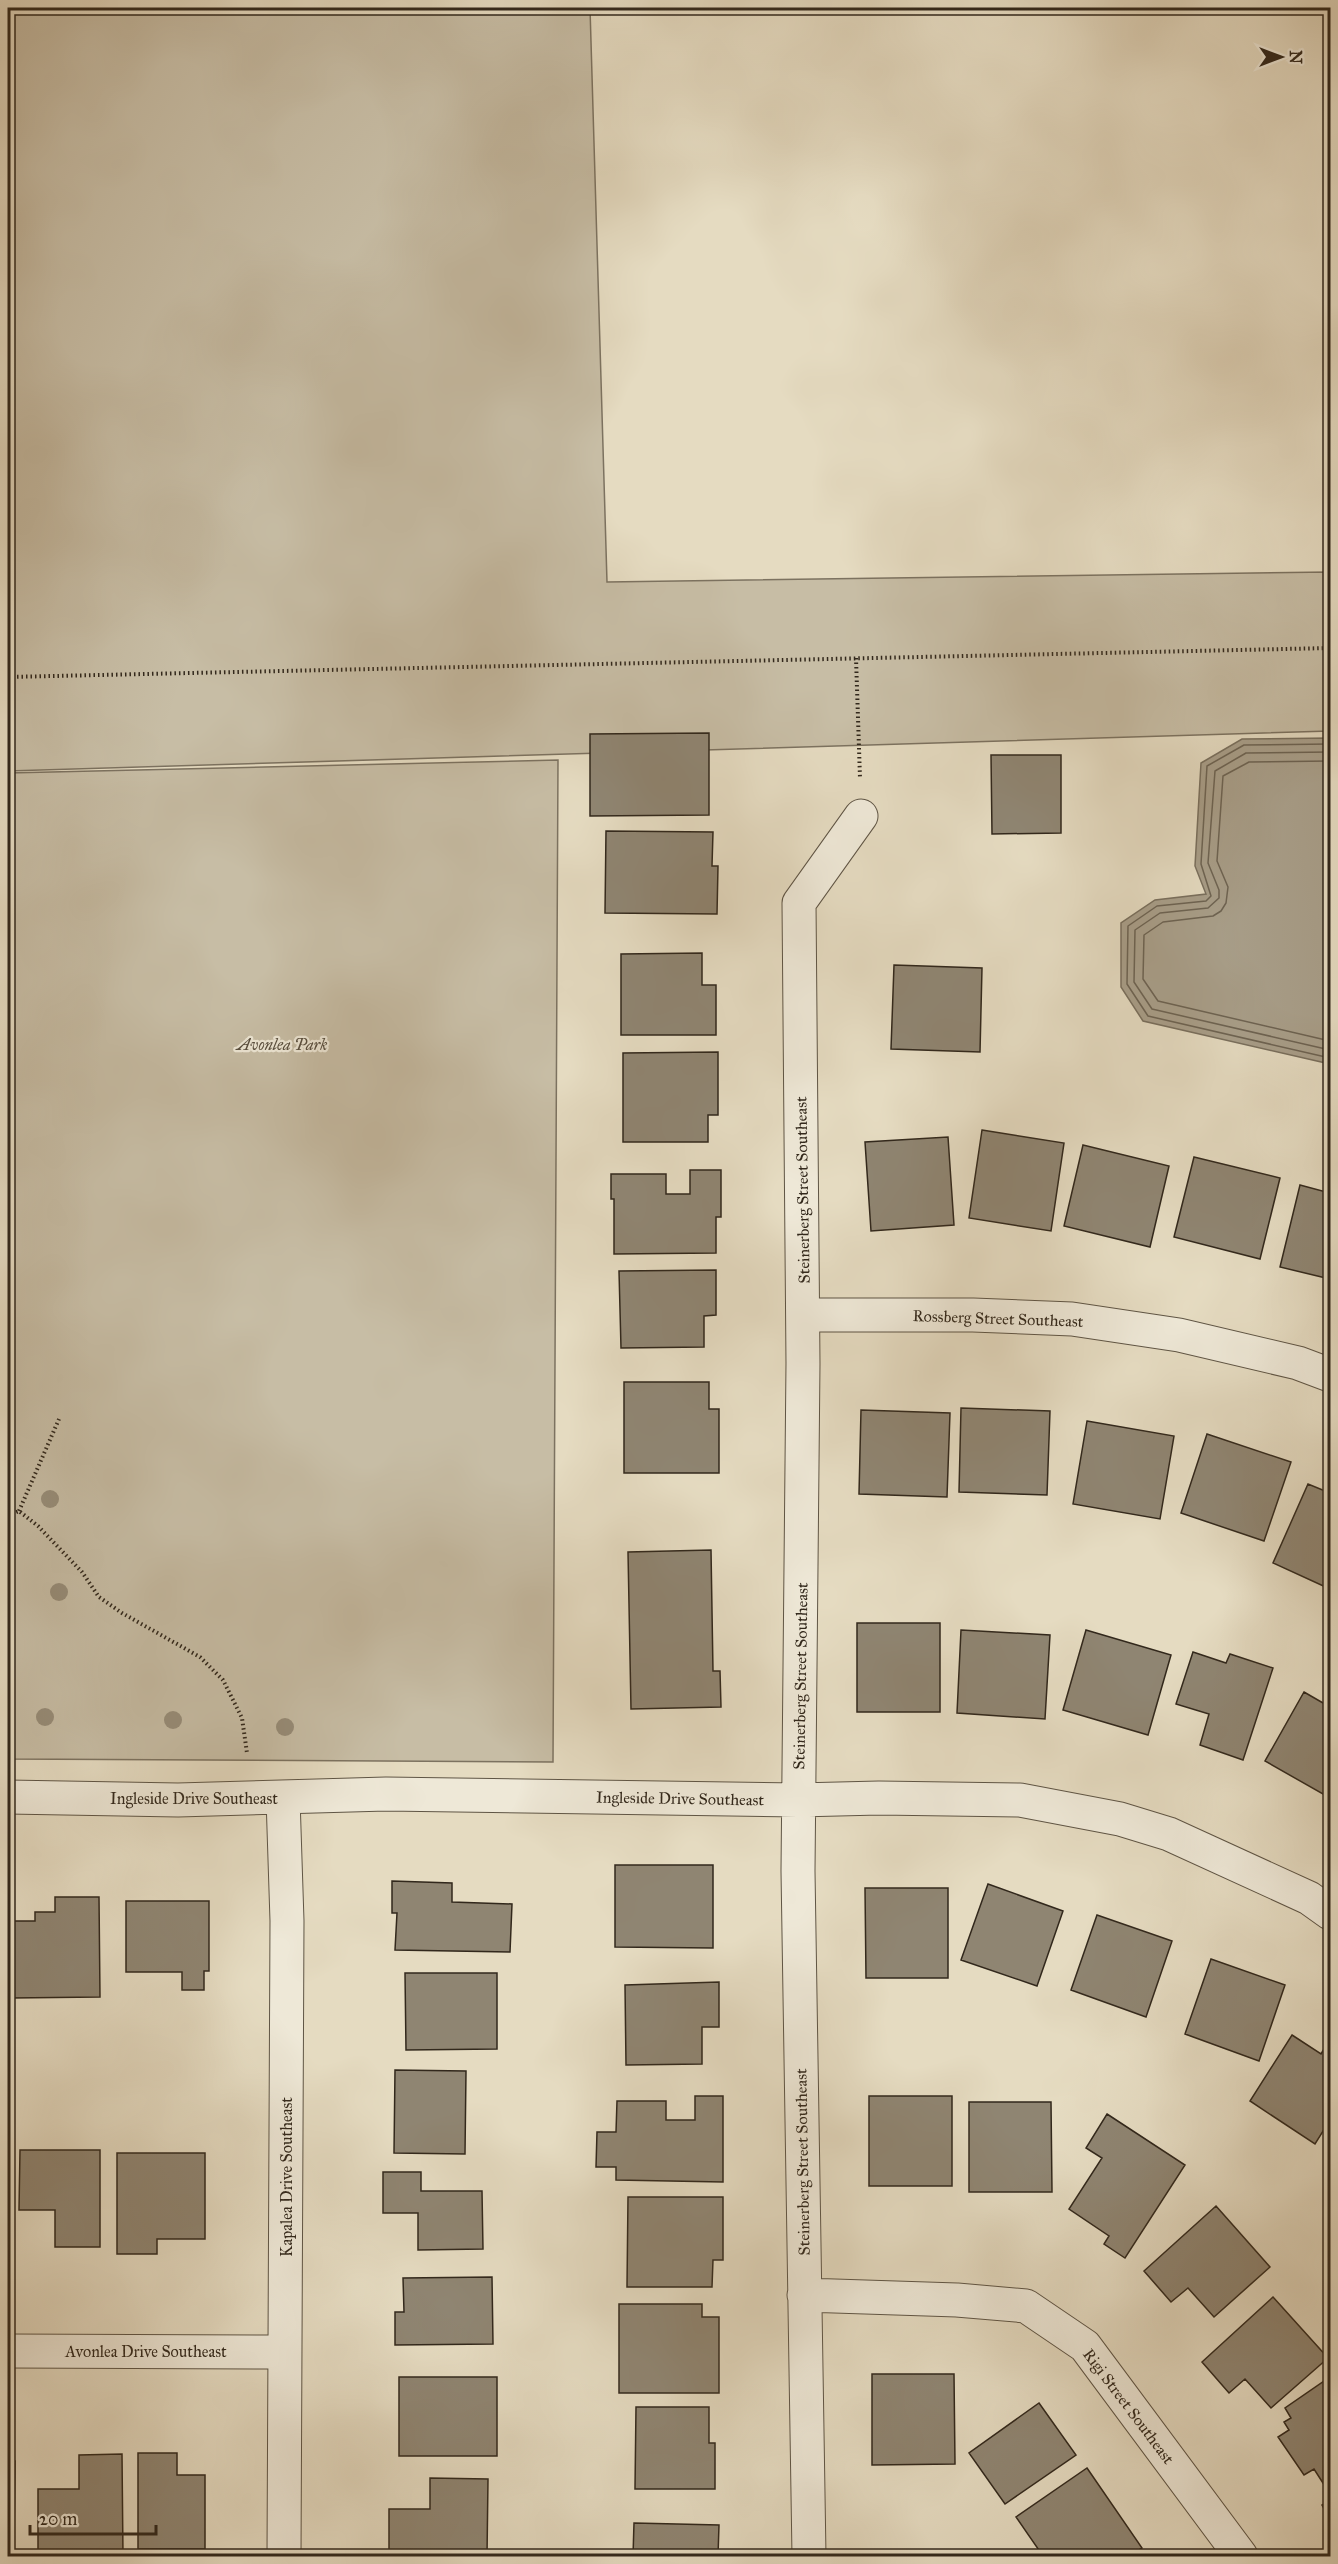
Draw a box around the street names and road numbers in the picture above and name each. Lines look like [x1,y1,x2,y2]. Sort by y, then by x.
street label: Steinerberg Street Southeast [791,1096,815,1284]
street label: Rossberg Street Southeast [912,1306,1084,1332]
street label: Steinerberg Street Southeast [789,1582,813,1770]
street label: Ingleside Drive Southeast [596,1788,764,1810]
street label: Ingleside Drive Southeast [110,1789,278,1809]
street label: Steinerberg Street Southeast [791,2068,815,2256]
street label: Kapalea Drive Southeast [277,2097,296,2257]
street label: Avonlea Drive Southeast [64,2342,227,2361]
street label: Rigi Street Southeast [1078,2345,1178,2469]

